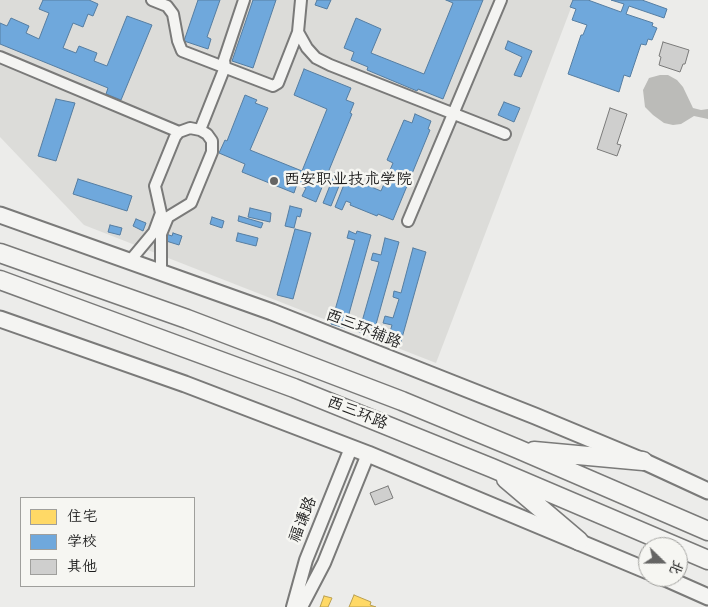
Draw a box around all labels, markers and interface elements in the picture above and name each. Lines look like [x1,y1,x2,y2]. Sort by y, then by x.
place label: 西安职业技术学院 [284,171,412,191]
marker: 西安职业技术学院 [268,175,280,187]
street label: 西三环辅路 [322,306,404,354]
street label: 西三环路 [324,393,390,435]
street label: 福谦路 [286,494,322,546]
legend [20,497,195,587]
text: 住宅 [67,507,97,527]
text: 学校 [67,532,97,552]
north arrow [638,537,688,587]
text: 其他 [67,557,97,577]
text: 北 [665,557,687,577]

